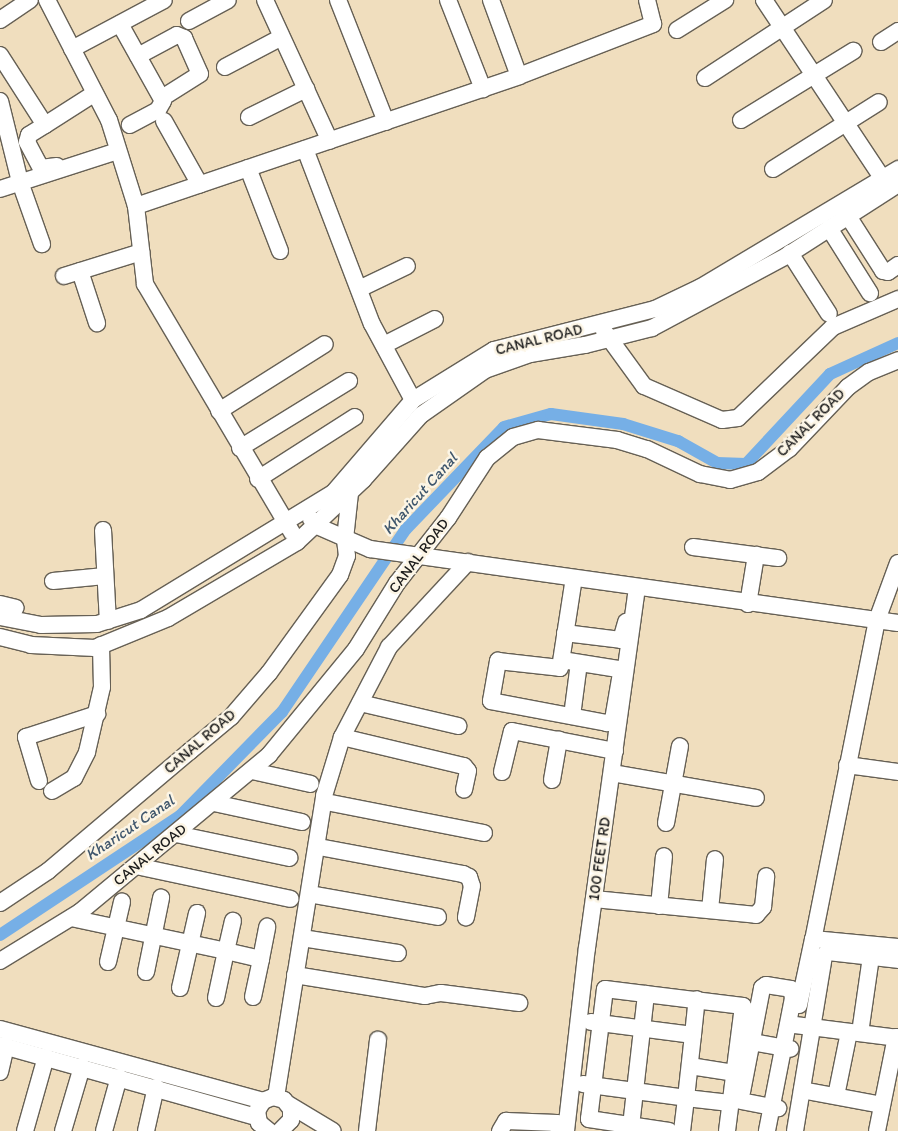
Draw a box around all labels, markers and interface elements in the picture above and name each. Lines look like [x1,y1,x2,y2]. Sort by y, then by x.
street label: CANAL ROAD [494,321,584,359]
street label: CANAL ROAD [773,385,849,461]
water label: Kharicut Canal [378,449,462,539]
street label: CANAL ROAD [385,515,453,597]
street label: CANAL ROAD [161,706,239,778]
water label: Kharicut Canal [82,791,178,865]
street label: 100 FEET RD [585,816,615,902]
street label: CANAL ROAD [110,820,190,890]

